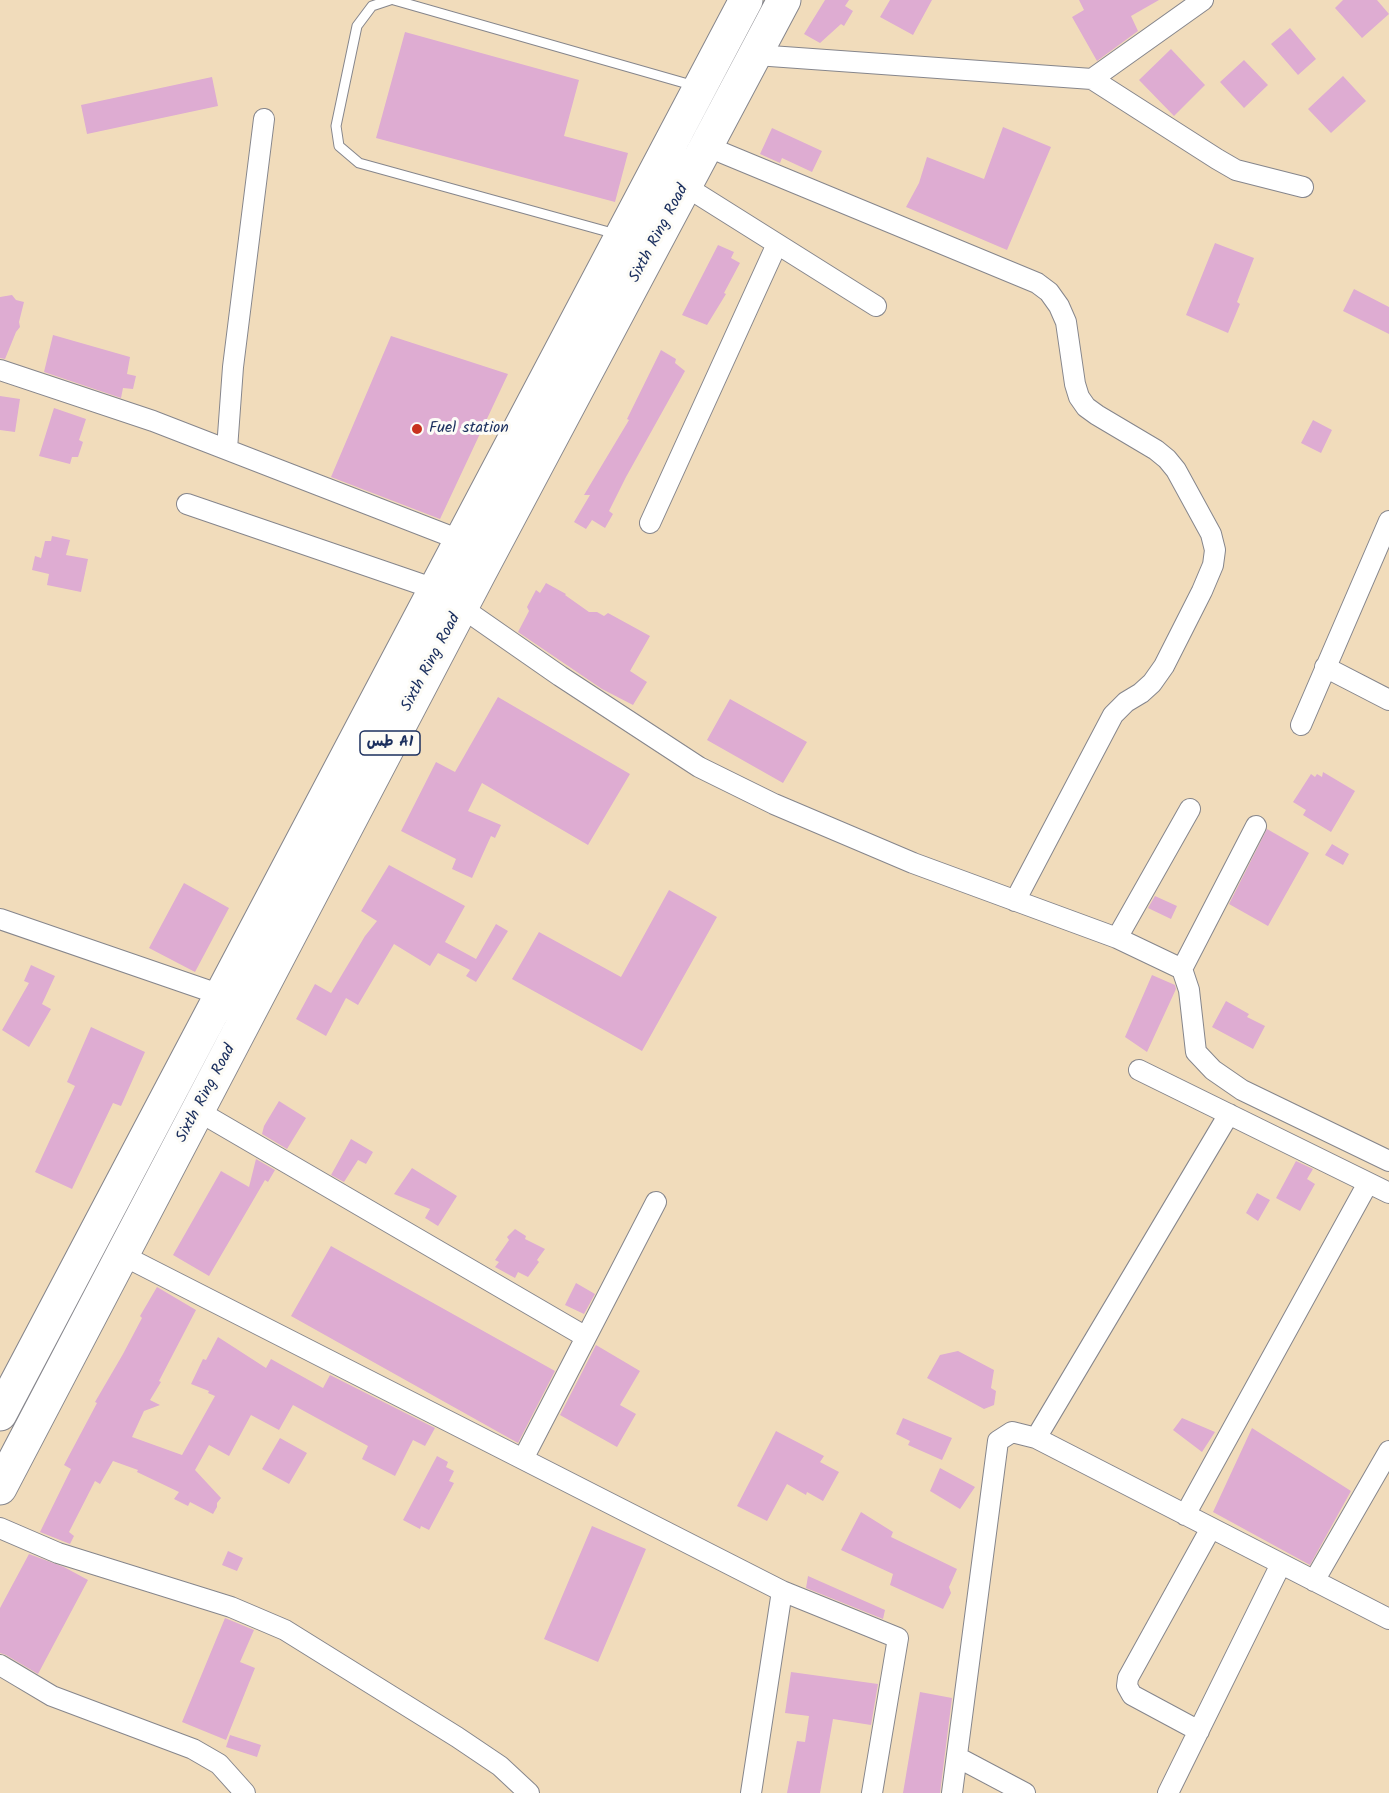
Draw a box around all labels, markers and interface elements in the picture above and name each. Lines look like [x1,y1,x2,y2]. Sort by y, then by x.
street label: Sixth Ring Road [626,182,694,286]
place label: Fuel station [429,419,509,439]
marker: Fuel station [410,422,424,436]
street label: Sixth Ring Road [398,611,466,715]
road number: طس A1 [360,731,420,755]
street label: Sixth Ring Road [173,1042,241,1146]

